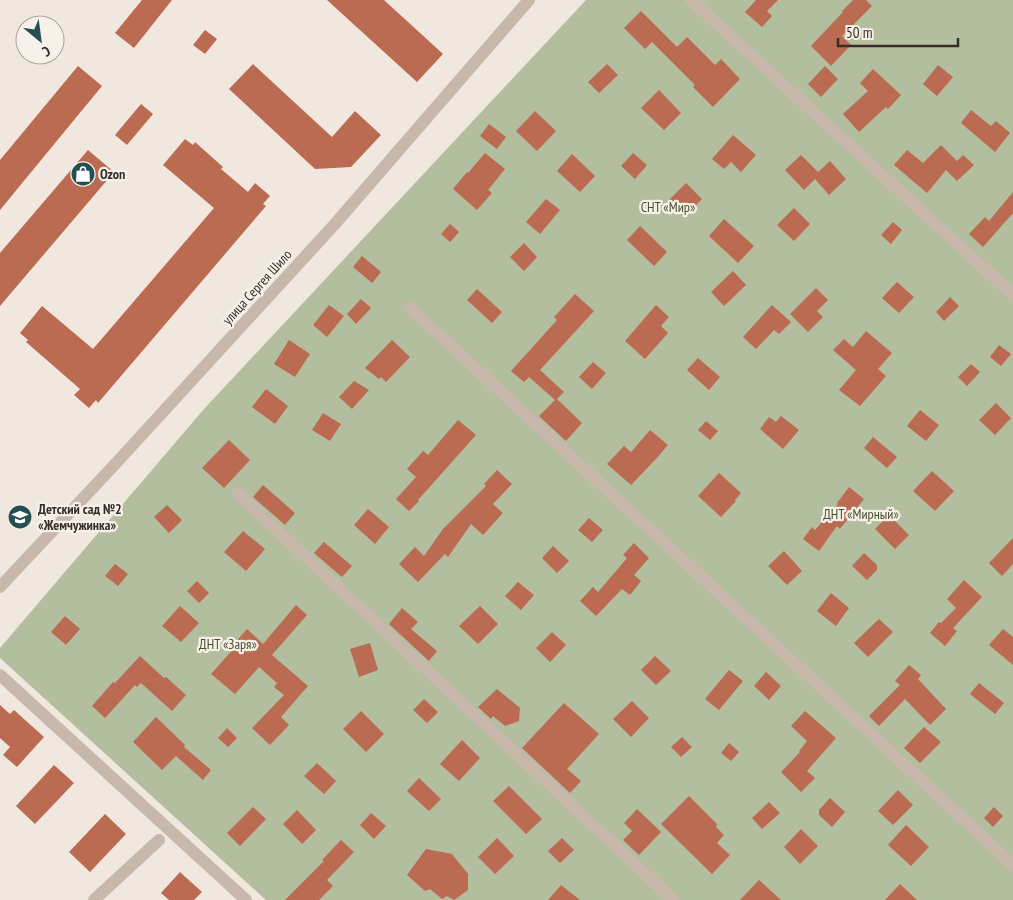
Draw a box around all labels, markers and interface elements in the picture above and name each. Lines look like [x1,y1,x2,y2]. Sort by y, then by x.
north arrow [15,15,65,65]
scale bar [838,15,958,47]
text: 50 m [846,23,872,42]
text: С [39,42,53,61]
shop icon: Ozon [70,161,96,187]
place label: Ozon [100,165,125,183]
park label: СНТ «Мир» [641,198,695,216]
street label: улица Сергея Шило [218,246,296,328]
place label: Детский сад №2 «Жемчужинка» [38,500,122,534]
school or university icon: Детский сад №2 «Жемчужинка» [7,504,33,530]
park label: ДНТ «Мирный» [823,505,899,523]
park label: ДНТ «Заря» [199,635,257,653]

